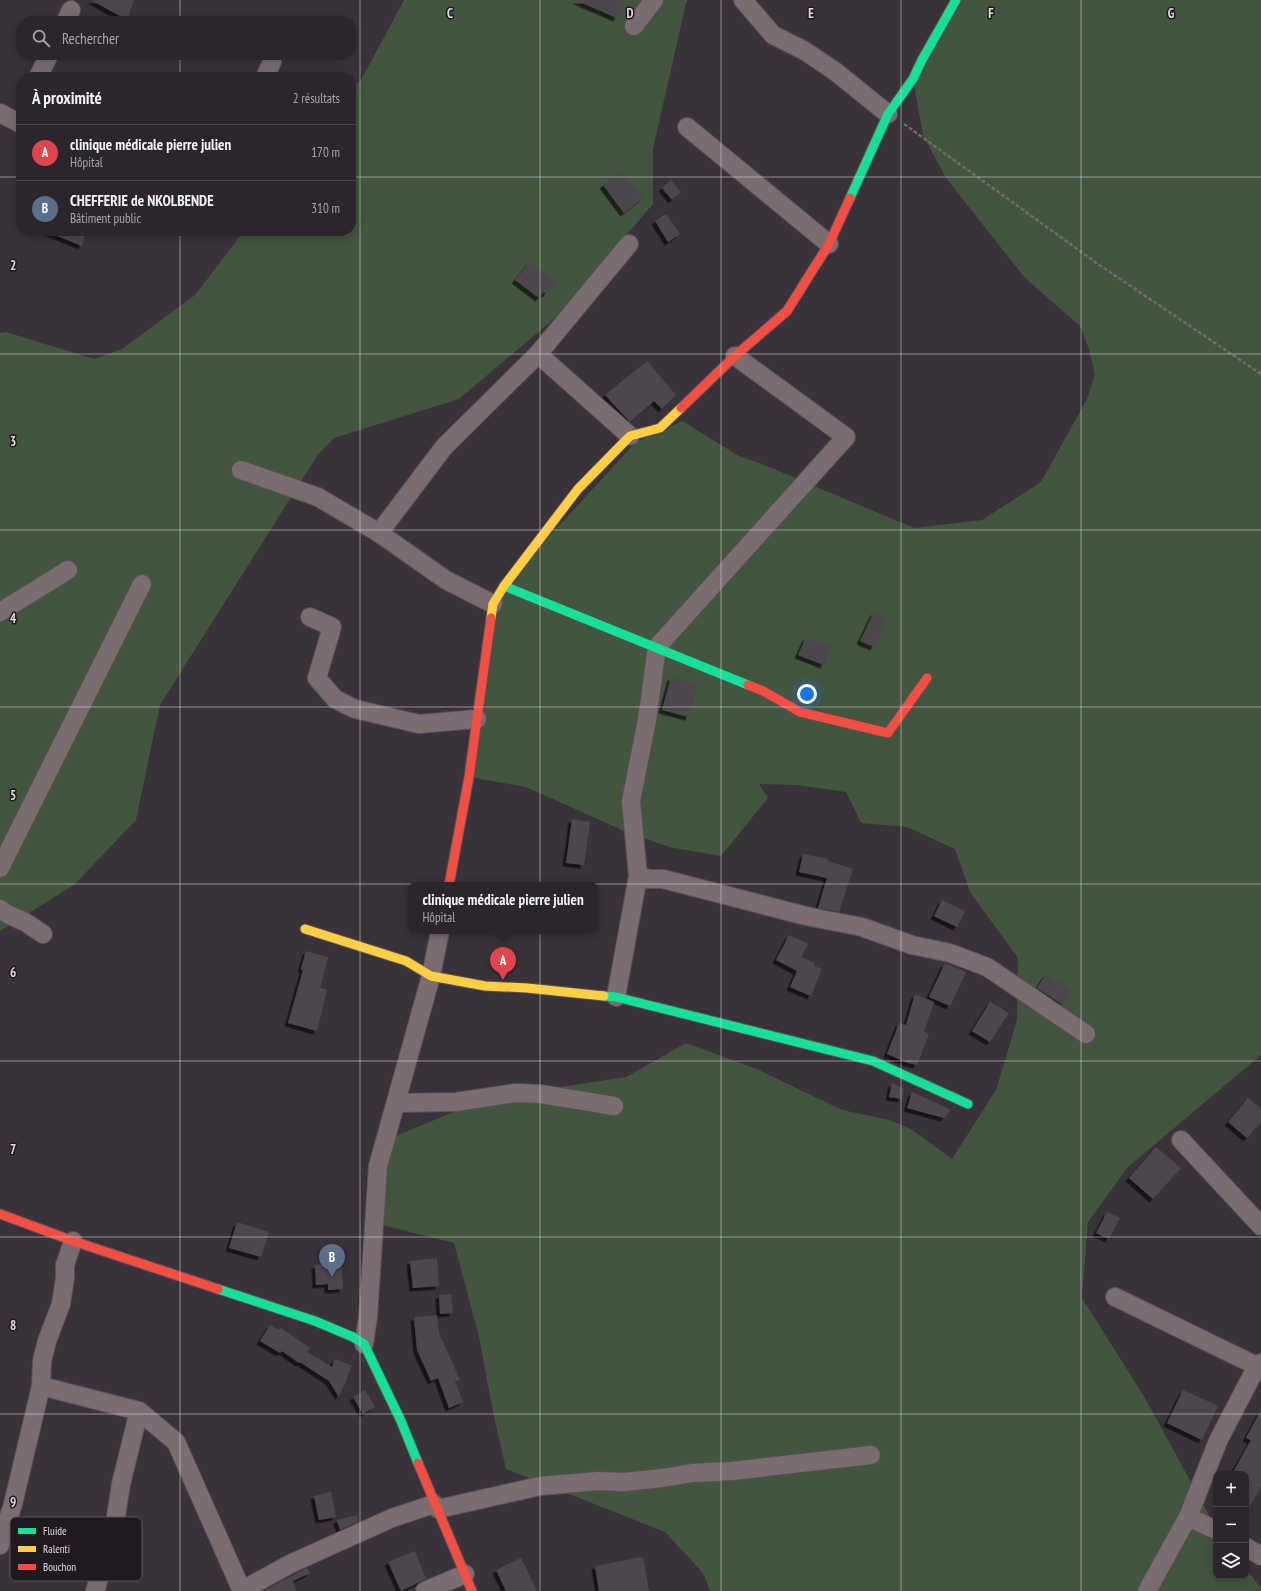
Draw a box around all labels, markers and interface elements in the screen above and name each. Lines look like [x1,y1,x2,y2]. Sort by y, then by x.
text: C [447,5,453,22]
text: D [627,5,634,22]
text: E [808,5,814,22]
text: F [988,5,994,22]
text: G [1168,5,1175,22]
search box [16,16,356,60]
icon: search [30,27,52,49]
text: Rechercher [62,29,119,48]
text: À proximité [32,87,102,109]
text: 2 résultats [293,90,340,107]
text: clinique médicale pierre julien [70,135,231,154]
text: A [42,144,48,161]
text: 170 m [311,144,340,161]
text: Hôpital [70,154,103,171]
text: CHEFFERIE de NKOLBENDE [70,191,214,210]
text: B [42,200,48,217]
text: 310 m [311,200,340,217]
text: Bâtiment public [70,210,141,227]
text: 2 [10,257,16,274]
text: 3 [10,433,16,450]
text: 4 [10,610,17,627]
your location [797,684,817,704]
text: 5 [10,787,16,804]
popup [408,882,598,934]
text: clinique médicale pierre julien [422,890,584,909]
text: Hôpital [422,909,455,926]
pin: A [490,947,516,980]
text: 6 [10,964,16,981]
text: 7 [10,1141,16,1158]
pin: B [319,1244,345,1277]
text: 8 [10,1317,16,1334]
map controls [1213,1471,1249,1579]
button: + [1213,1471,1249,1507]
text: 9 [10,1494,16,1511]
button: − [1213,1507,1249,1543]
legend [10,1517,142,1581]
text: Fluide [43,1524,67,1538]
text: Ralenti [43,1542,70,1556]
button: layers [1213,1543,1249,1579]
text: Bouchon [43,1560,76,1574]

